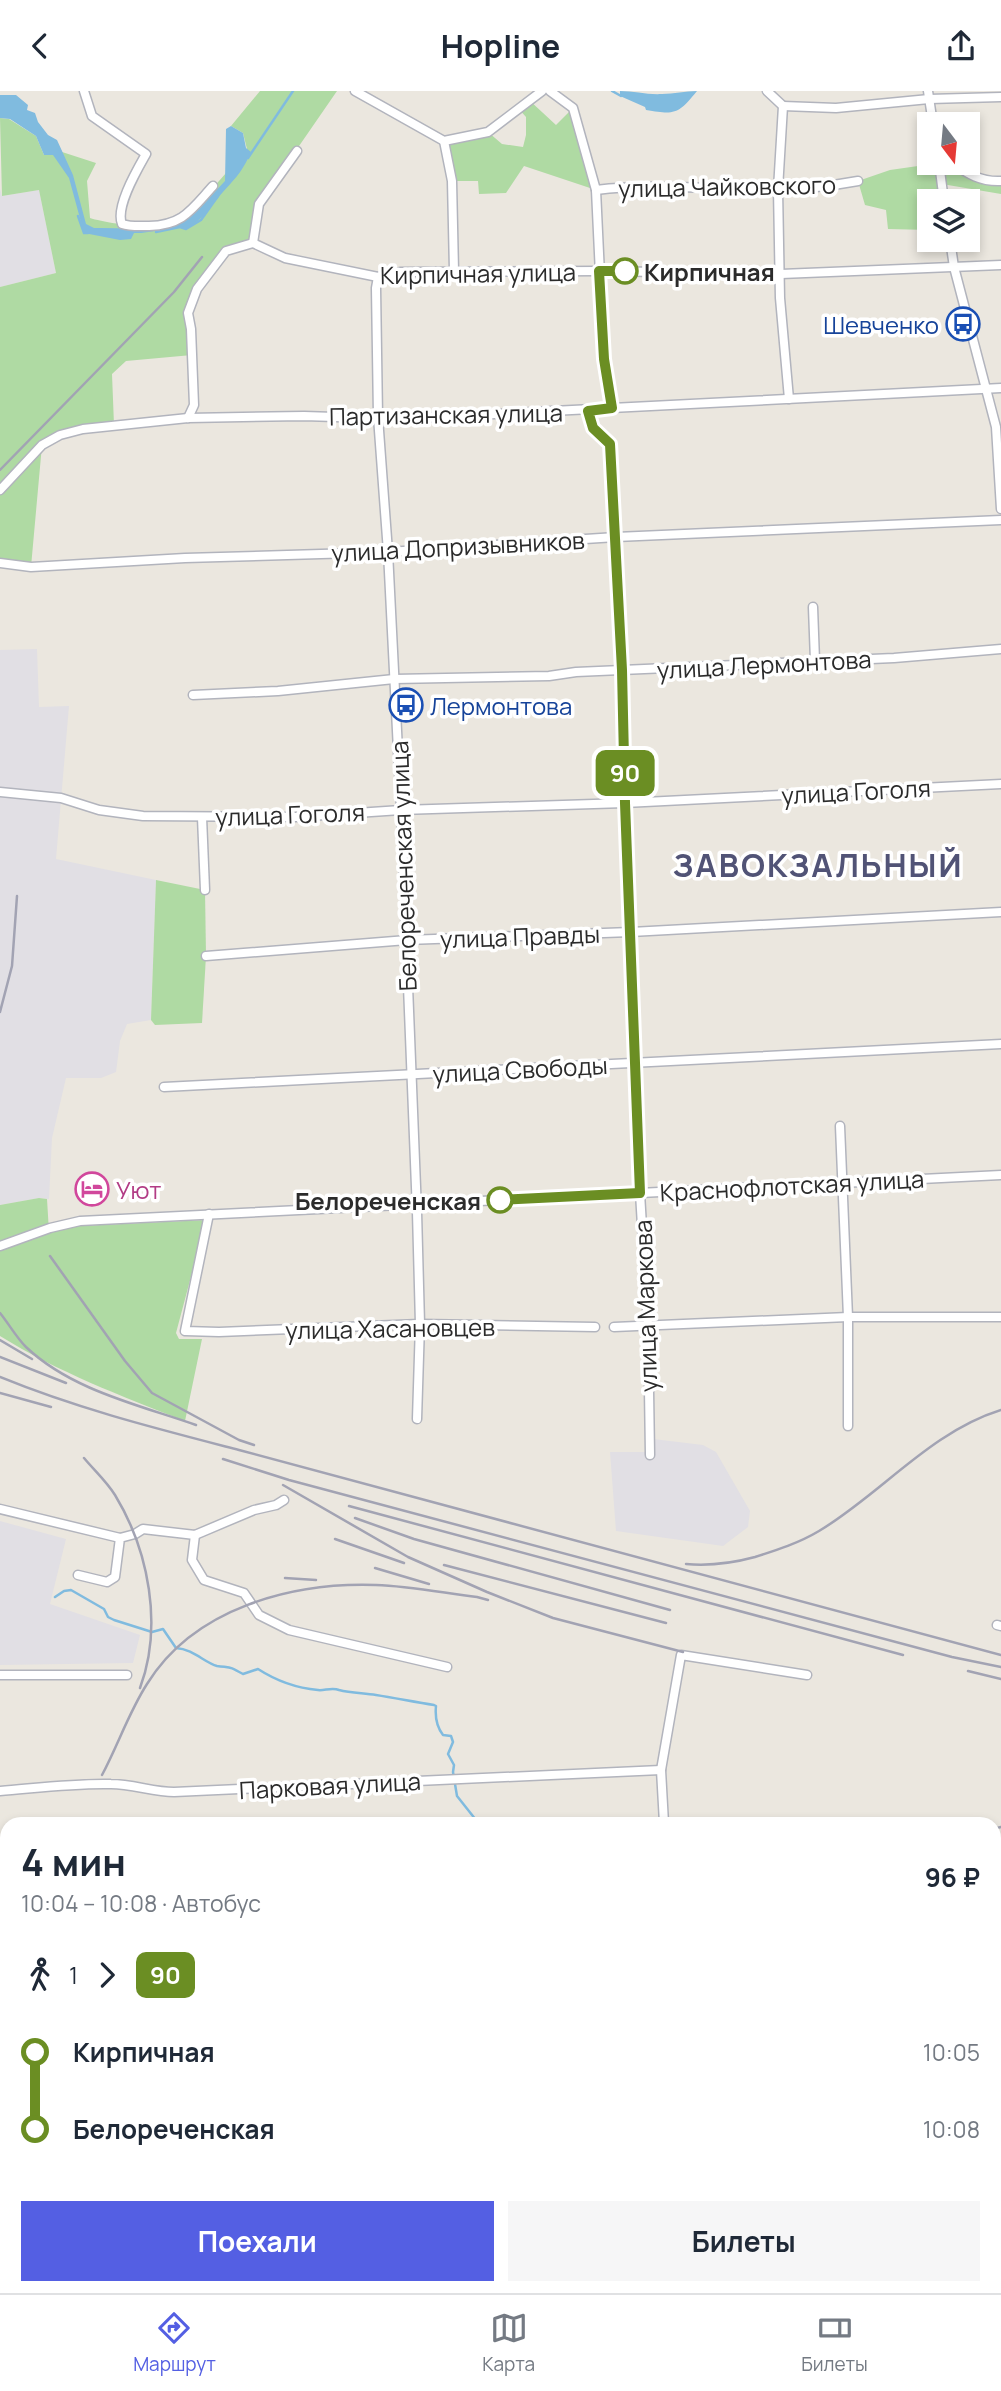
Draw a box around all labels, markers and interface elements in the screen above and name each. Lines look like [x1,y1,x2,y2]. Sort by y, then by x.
text: Hopline [441,24,560,68]
icon: back [21,27,59,65]
icon: share [942,27,980,65]
north arrow [917,112,980,175]
map controls [917,112,980,252]
street label: улица Чайковского [618,168,836,204]
button: layers [917,189,980,252]
street label: Кирпичная улица [380,255,576,291]
place label: Кирпичная [644,255,775,288]
marker: Кирпичная [612,258,638,284]
bus stop icon: Шевченко [944,305,982,343]
place label: Шевченко [823,308,939,341]
street label: Партизанская улица [329,395,563,433]
street label: улица Допризывников [330,523,586,569]
street label: улица Лермонтова [656,642,872,686]
bus stop icon: Лермонтова [387,686,425,724]
place label: Лермонтова [430,689,572,722]
street label: Белореченская улица [382,740,424,992]
line badge: 90 [594,750,656,796]
text: 90 [610,756,640,789]
street label: улица Гоголя [780,771,932,811]
street label: улица Гоголя [215,795,365,833]
district label: ЗАВОКЗАЛЬНЫЙ [673,843,963,887]
street label: улица Правды [439,917,601,955]
street label: улица Свободы [432,1048,608,1090]
street label: Краснофлотская улица [659,1162,925,1208]
hotel icon: Уют [73,1170,111,1208]
place label: Уют [116,1173,161,1206]
place label: Белореченская [295,1184,481,1217]
marker: Белореченская [487,1187,513,1213]
street label: улица Маркова [626,1219,664,1393]
street label: улица Хасановцев [285,1310,495,1346]
street label: Парковая улица [238,1764,422,1806]
text: 4 мин [21,1835,126,1887]
text: 96 ₽ [925,1859,980,1895]
text: 10:04 – 10:08 · Автобус [21,1887,261,1919]
icon: walk [21,1956,59,1994]
icon: forward [88,1956,126,1994]
text: 90 [150,1958,181,1991]
text: 1 [69,1959,78,1991]
text: Кирпичная [73,2034,215,2070]
text: 10:05 [923,2036,980,2068]
text: Белореченская [73,2111,275,2147]
text: 10:08 [923,2113,980,2145]
button: Поехали [21,2201,494,2281]
button: Билеты [508,2201,980,2281]
tab: Маршрут [133,2309,216,2377]
tab: Карта [482,2309,535,2377]
tab: Билеты [801,2309,868,2377]

